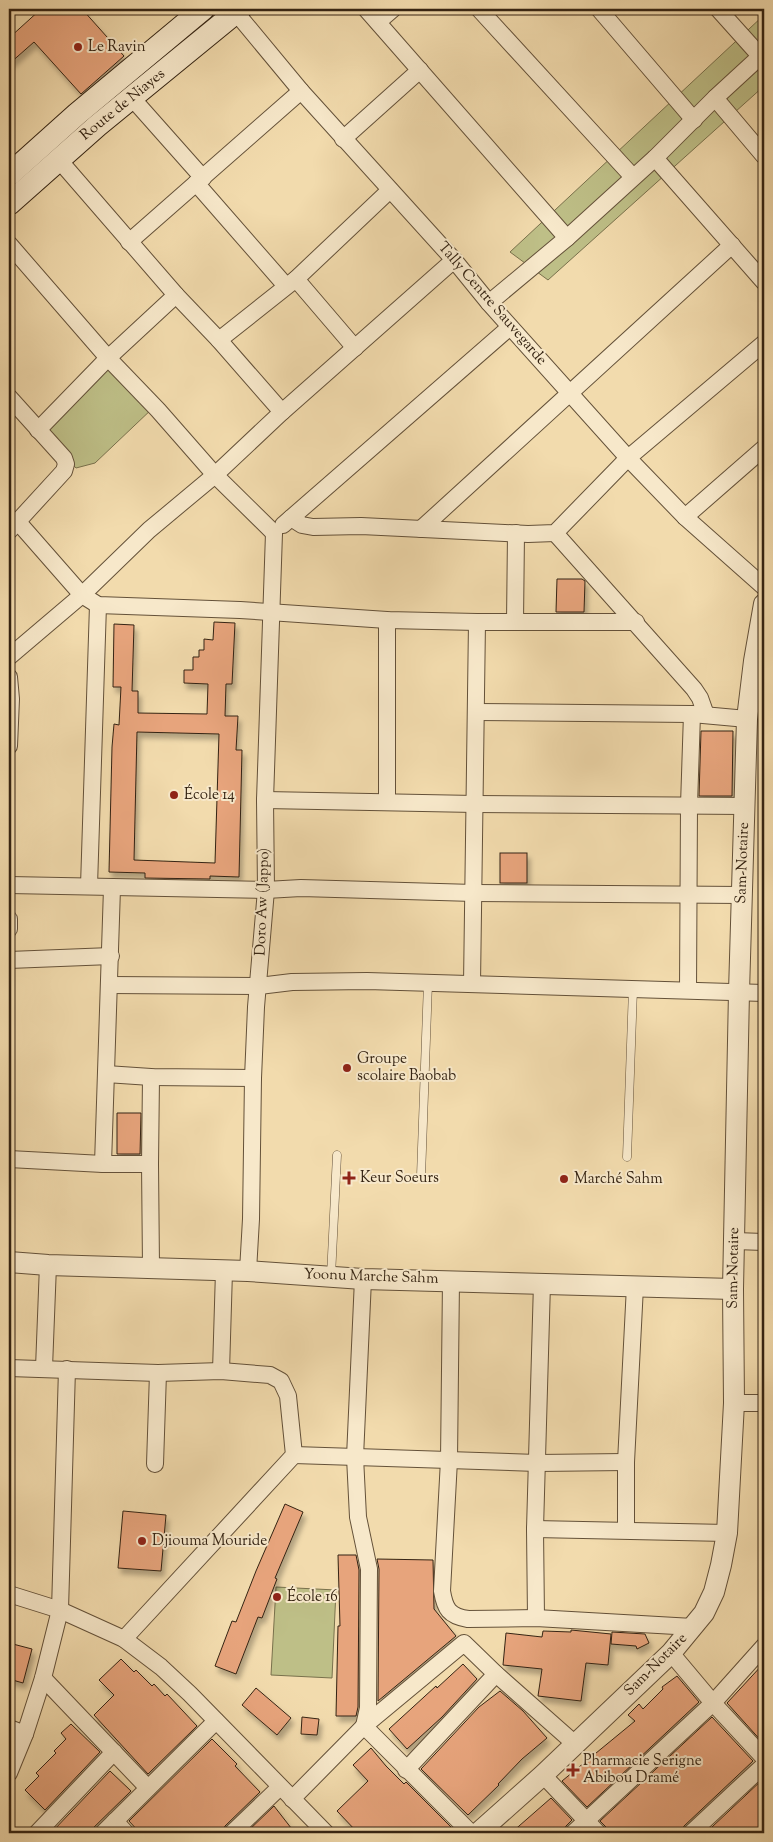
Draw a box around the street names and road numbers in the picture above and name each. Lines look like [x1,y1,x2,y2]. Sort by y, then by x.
street label: Route de Niayes [76,64,170,146]
street label: Tally Centre Sauvegarde [433,238,551,370]
street label: Sam-Notaire [731,822,755,904]
street label: Doro Aw (Jappo) [251,848,275,956]
street label: Sam-Notaire [723,1227,745,1309]
street label: Yoonu Marche Sahm [303,1264,439,1290]
street label: Sam-Notaire [620,1629,692,1701]

